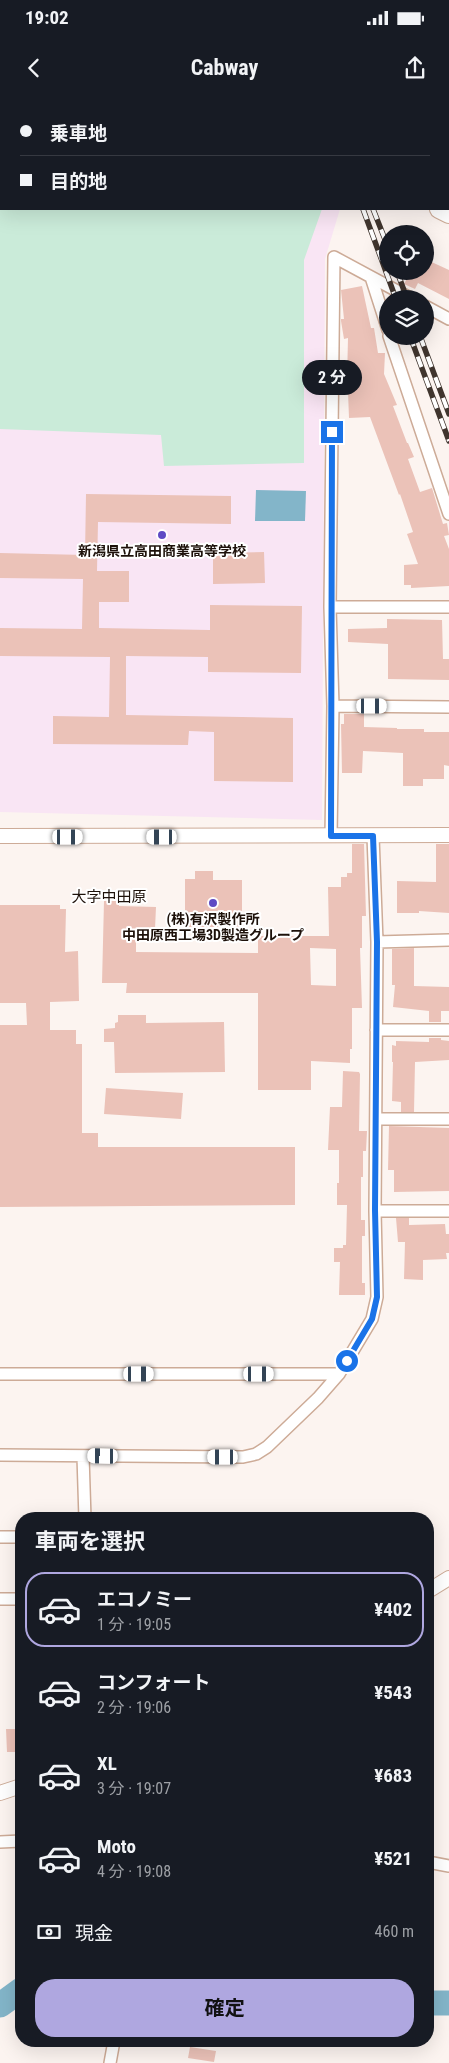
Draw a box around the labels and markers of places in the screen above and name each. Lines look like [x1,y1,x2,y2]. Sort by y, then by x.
marker: 新潟県立高田商業高等学校 [156,529,168,541]
place label: 新潟県立高田商業高等学校 [78,543,246,559]
marker: (株)有沢製作所 中田原西工場3D製造グループ [207,897,219,909]
place label: (株)有沢製作所 中田原西工場3D製造グループ [122,911,304,943]

